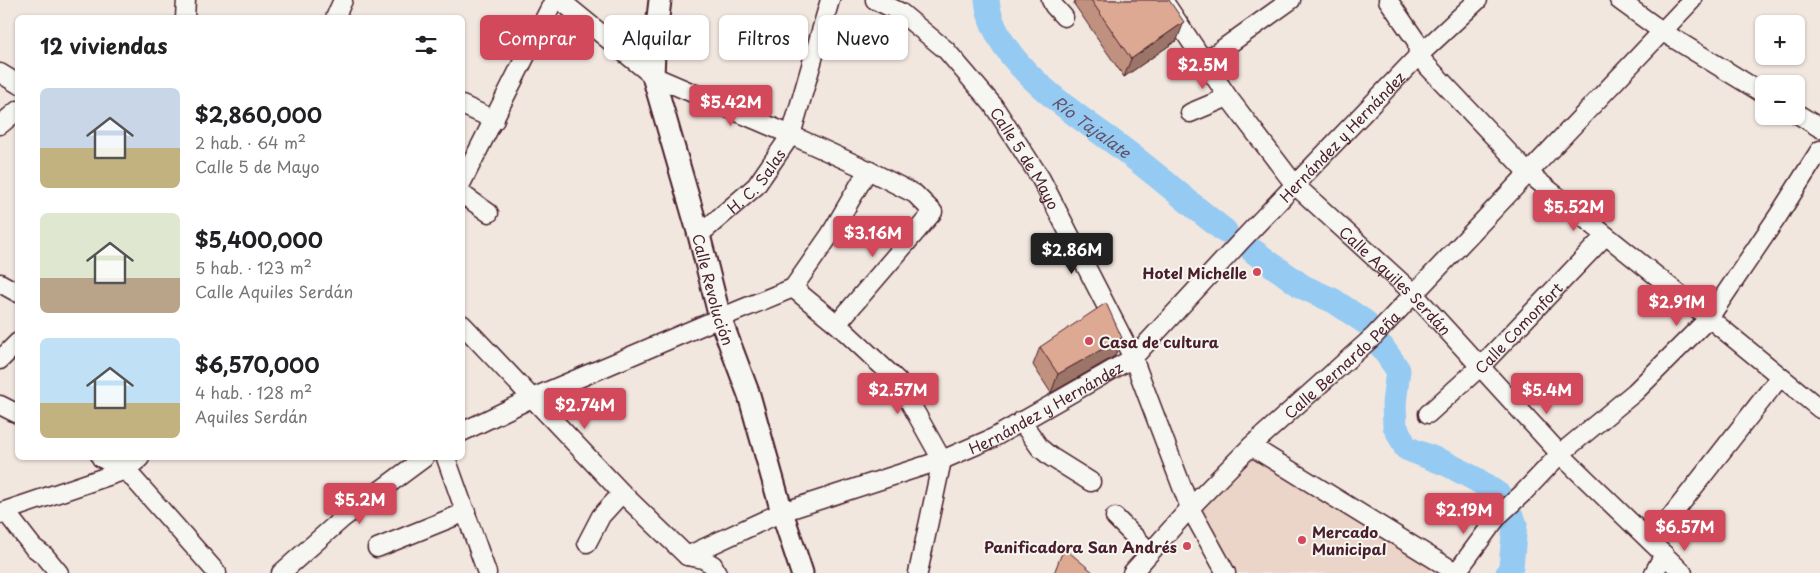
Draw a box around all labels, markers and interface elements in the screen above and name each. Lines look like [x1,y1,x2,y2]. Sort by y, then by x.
chip: Comprar [480,15,594,60]
chip: Alquilar [604,15,709,60]
chip: Filtros [719,15,808,60]
chip: Nuevo [818,15,908,60]
map controls [1755,15,1805,125]
button: + [1755,15,1805,65]
text: 12 viviendas [40,29,168,61]
icon: filters [412,31,440,59]
pin: $2.5M [1168,48,1238,90]
text: $2.5M [1178,52,1228,76]
street label: Hernández y Hernández [1273,66,1409,207]
button: − [1755,75,1805,125]
pin: $5.42M [690,84,772,127]
text: $5.42M [700,89,762,113]
water label: Río Tajalate [1048,89,1137,164]
text: $2,860,000 [195,98,322,130]
street label: Calle 5 de Mayo [985,102,1066,213]
icon: home [80,108,140,168]
text: 2 hab. · 64 m² [195,130,306,154]
street label: H. C. Salas [721,143,790,218]
text: Calle 5 de Mayo [195,154,320,178]
pin: $5.52M [1533,190,1615,232]
text: $5.52M [1544,194,1604,218]
pin: $3.16M [832,216,914,258]
text: $3.16M [844,220,902,244]
street label: Calle Aquiles Serdán [1335,220,1457,340]
text: $5,400,000 [195,223,323,255]
street label: Calle Revolución [688,231,741,348]
pin: $2.86M [1031,232,1113,275]
icon: home [80,233,140,293]
text: $2.86M [1042,237,1102,261]
text: 5 hab. · 123 m² [195,255,312,279]
place label: Hotel Michelle [1142,261,1247,284]
marker: Hotel Michelle [1251,266,1263,278]
street label: Calle Comonfort [1469,276,1567,378]
text: Calle Aquiles Serdán [195,279,353,303]
pin: $2.91M [1636,284,1718,327]
text: $2.91M [1649,289,1705,313]
street label: Calle Bernardo Peña [1278,305,1404,423]
place label: Casa de cultura [1099,330,1220,353]
marker: Casa de cultura [1083,335,1095,347]
text: $6,570,000 [195,348,320,380]
street label: Hernández y Hernández [964,355,1127,459]
icon: home [80,358,140,418]
pin: $2.57M [857,372,939,415]
pin: $5.4M [1512,372,1582,415]
text: $2.57M [869,377,927,401]
text: $5.4M [1522,377,1572,401]
text: 4 hab. · 128 m² [195,380,312,404]
pin: $2.74M [544,388,626,430]
text: $2.74M [555,392,615,416]
text: Aquiles Serdán [195,404,308,428]
pin: $5.2M [325,482,395,525]
text: $5.2M [335,487,385,511]
pin: $2.19M [1423,492,1505,535]
text: $2.19M [1436,497,1492,521]
pin: $6.57M [1644,510,1726,552]
text: $6.57M [1655,514,1715,538]
place label: Mercado Municipal [1312,520,1386,560]
marker: Mercado Municipal [1296,534,1308,546]
place label: Panificadora San Andrés [984,535,1177,558]
marker: Panificadora San Andrés [1181,540,1193,552]

